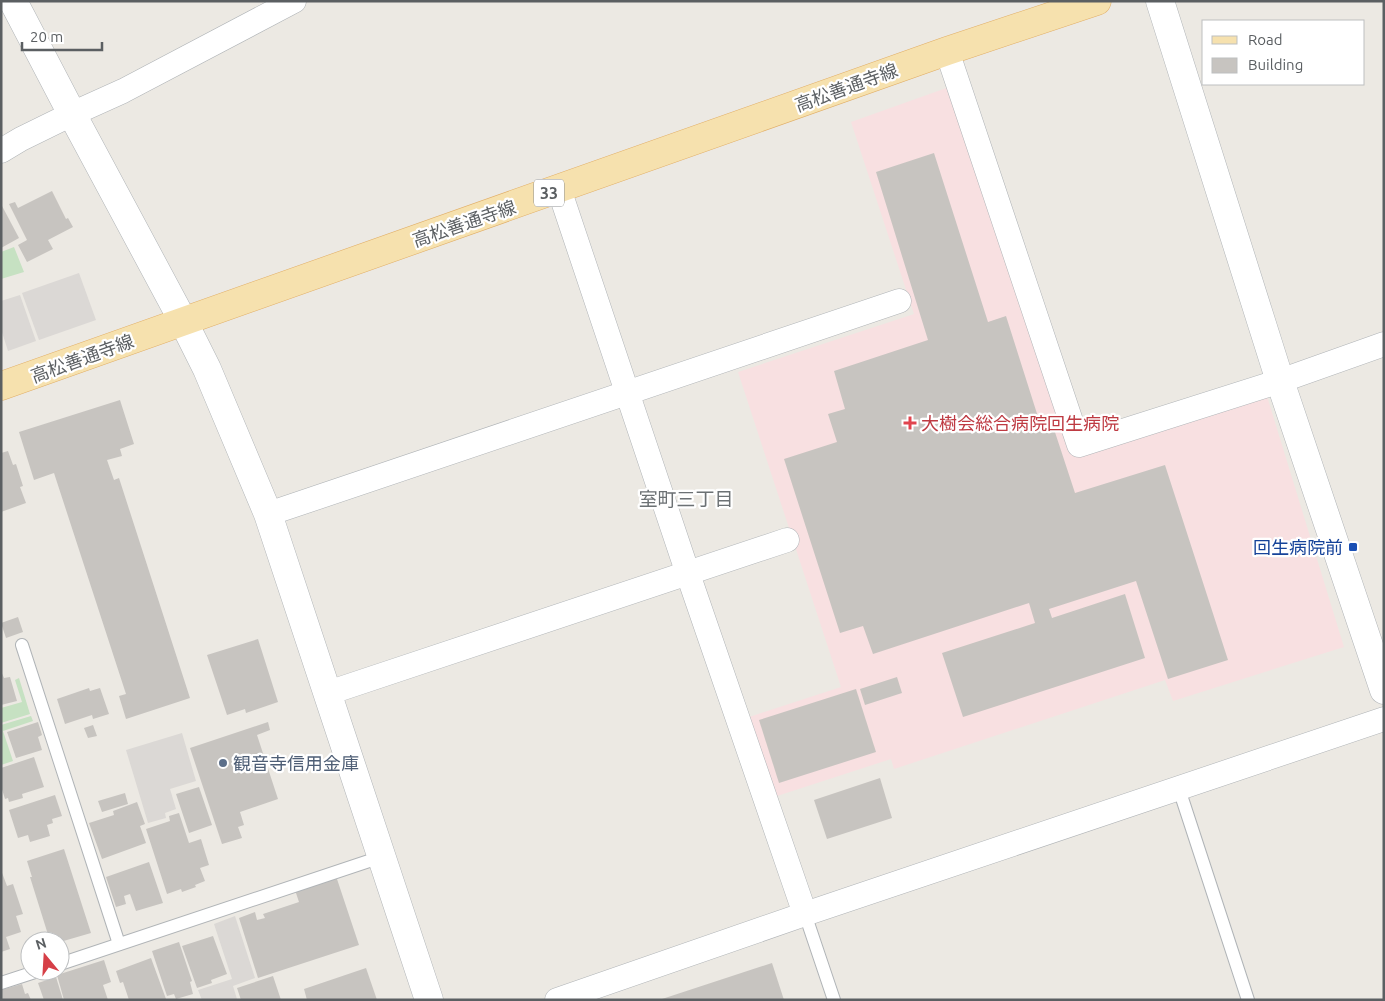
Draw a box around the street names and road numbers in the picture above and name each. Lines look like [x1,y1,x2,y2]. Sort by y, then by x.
street label: 高松善通寺線 [792,59,900,115]
road number: 33 [534,180,564,207]
street label: 高松善通寺線 [410,196,518,250]
street label: 高松善通寺線 [28,330,136,386]

